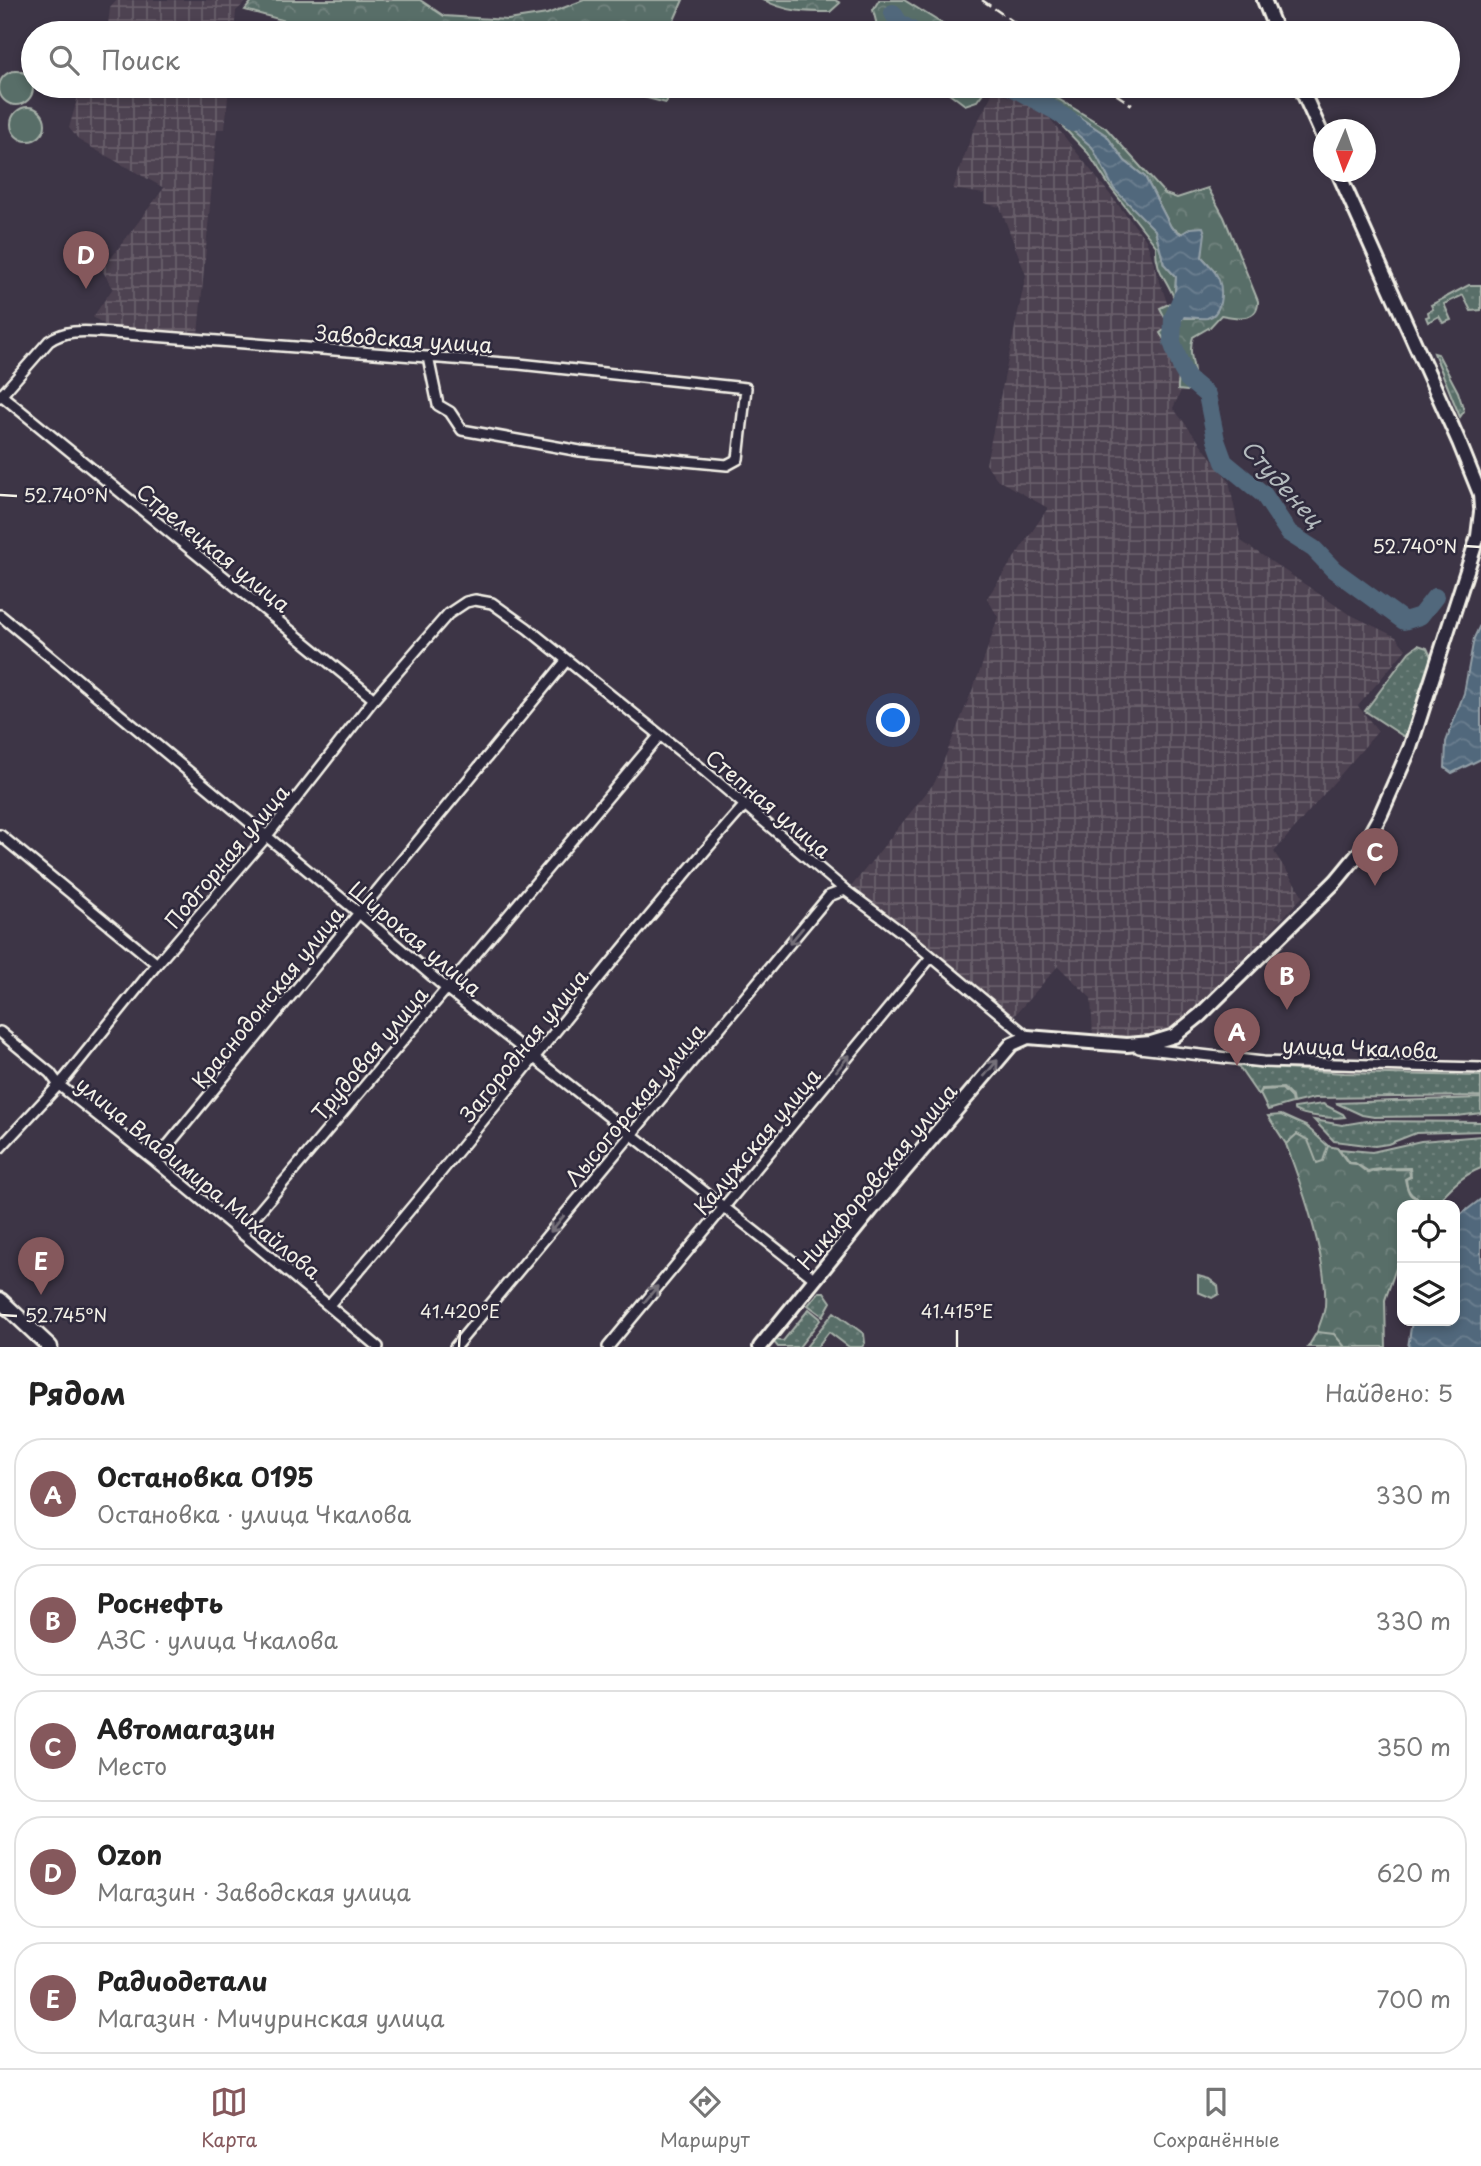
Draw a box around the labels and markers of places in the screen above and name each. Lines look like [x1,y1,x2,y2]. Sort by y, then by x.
pin: D [63,231,109,289]
pin: C [1352,828,1398,886]
pin: B [1264,952,1310,1010]
pin: A [1214,1008,1260,1066]
pin: E [18,1237,64,1295]

